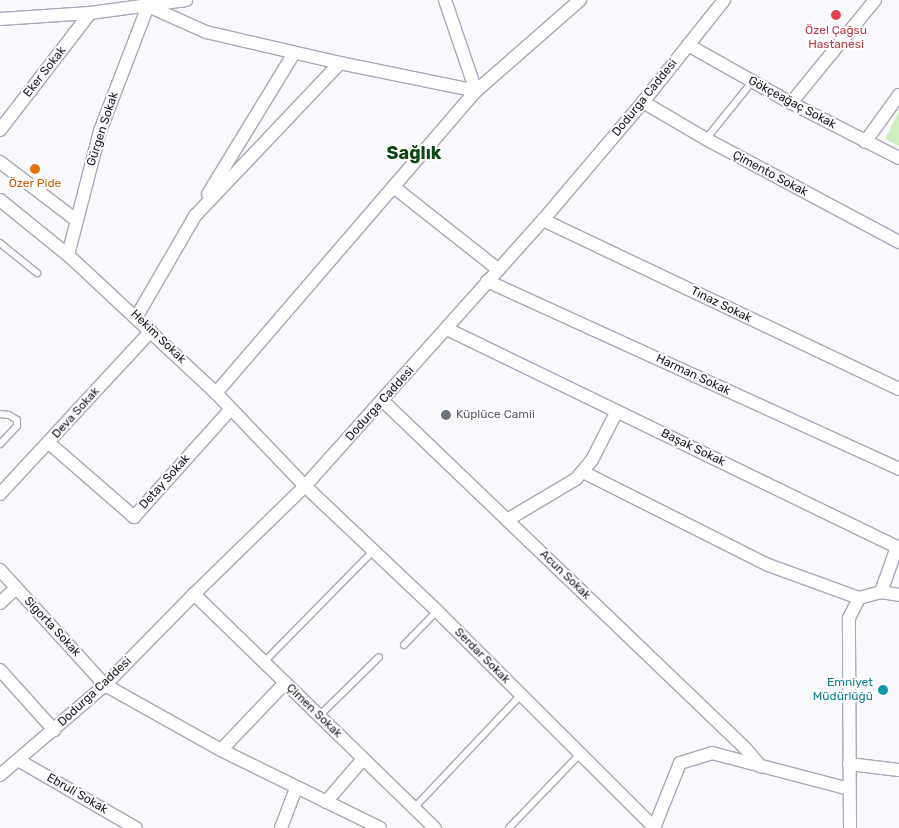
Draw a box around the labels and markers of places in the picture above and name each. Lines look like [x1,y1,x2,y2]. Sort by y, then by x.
marker: Özel Çağsu Hastanesi [829,8,843,22]
place label: Özel Çağsu Hastanesi [805,24,867,52]
marker: Özer Pide [29,163,41,175]
place label: Özer Pide [9,177,61,191]
place label: Küplüce Camii [456,408,535,422]
marker: Küplüce Camii [440,409,452,421]
place label: Emniyet Müdürlüğü [813,676,873,704]
marker: Emniyet Müdürlüğü [877,684,889,696]

